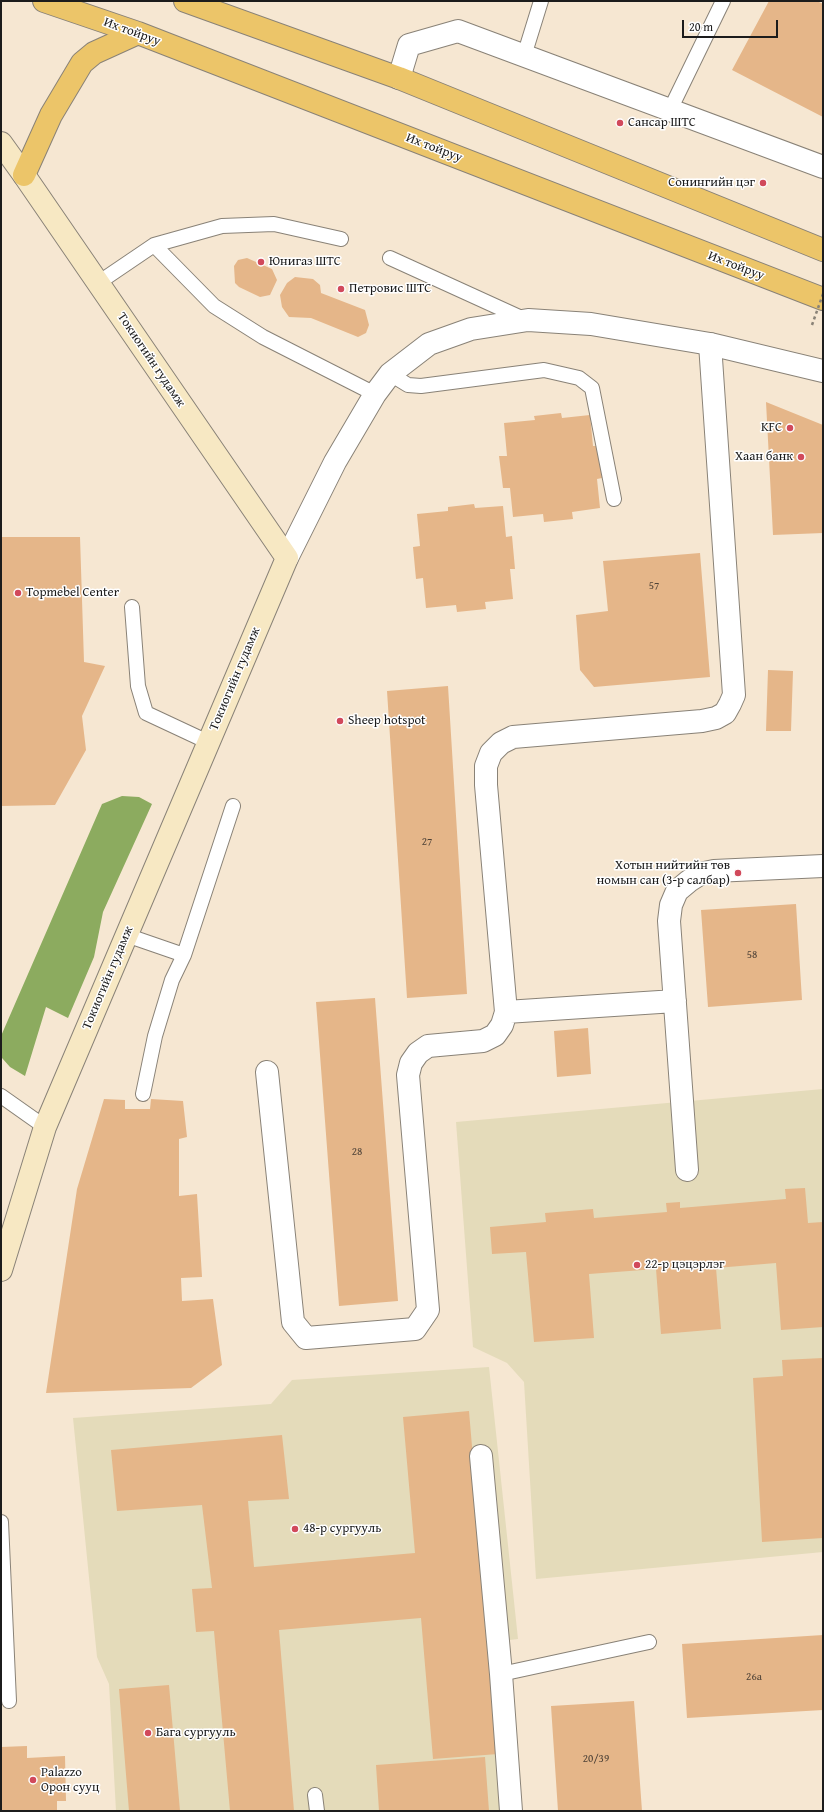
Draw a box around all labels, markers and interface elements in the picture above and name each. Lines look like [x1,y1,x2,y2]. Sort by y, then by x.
scale bar [684,12,780,38]
street label: Их тойруу [102,15,162,49]
text: 20 m [689,18,713,35]
place label: Сансар ШТС [628,115,696,131]
marker: Сансар ШТС [615,118,625,128]
street label: Их тойруу [404,130,464,166]
place label: Сонингийн цэг [668,175,755,191]
marker: Сонингийн цэг [758,178,768,188]
street label: Их тойруу [706,248,766,284]
place label: Юнигаз ШТС [269,254,341,270]
marker: Юнигаз ШТС [256,257,266,267]
place label: Петровис ШТС [349,281,431,297]
marker: Петровис ШТС [336,284,346,294]
street label: Токиогийн гудамж [114,310,188,410]
place label: KFC [761,420,782,436]
marker: KFC [785,423,795,433]
place label: Хаан банк [735,449,793,465]
marker: Хаан банк [796,452,806,462]
house number: 57 [649,579,659,593]
place label: Topmebel Center [26,585,119,601]
marker: Topmebel Center [13,588,23,598]
street label: Токиогийн гудамж [206,625,264,733]
place label: Sheep hotspot [348,713,426,729]
marker: Sheep hotspot [335,716,345,726]
house number: 27 [422,835,432,849]
place label: Хотын нийтийн төв номын сан (3-р салбар) [597,858,730,889]
marker: Хотын нийтийн төв номын сан (3-р салбар) [733,868,743,878]
street label: Токиогийн гудамж [79,924,137,1032]
house number: 58 [747,948,757,962]
house number: 28 [352,1145,362,1159]
place label: 22-р цэцэрлэг [645,1257,725,1273]
marker: 22-р цэцэрлэг [632,1260,642,1270]
place label: 48-р сургууль [303,1521,381,1537]
marker: 48-р сургууль [290,1524,300,1534]
house number: 26a [746,1670,762,1684]
place label: Бага сургууль [156,1725,236,1741]
marker: Бага сургууль [143,1728,153,1738]
house number: 20/39 [583,1752,609,1766]
place label: Palazzo Орон сууц [41,1765,99,1796]
marker: Palazzo Орон сууц [28,1775,38,1785]

